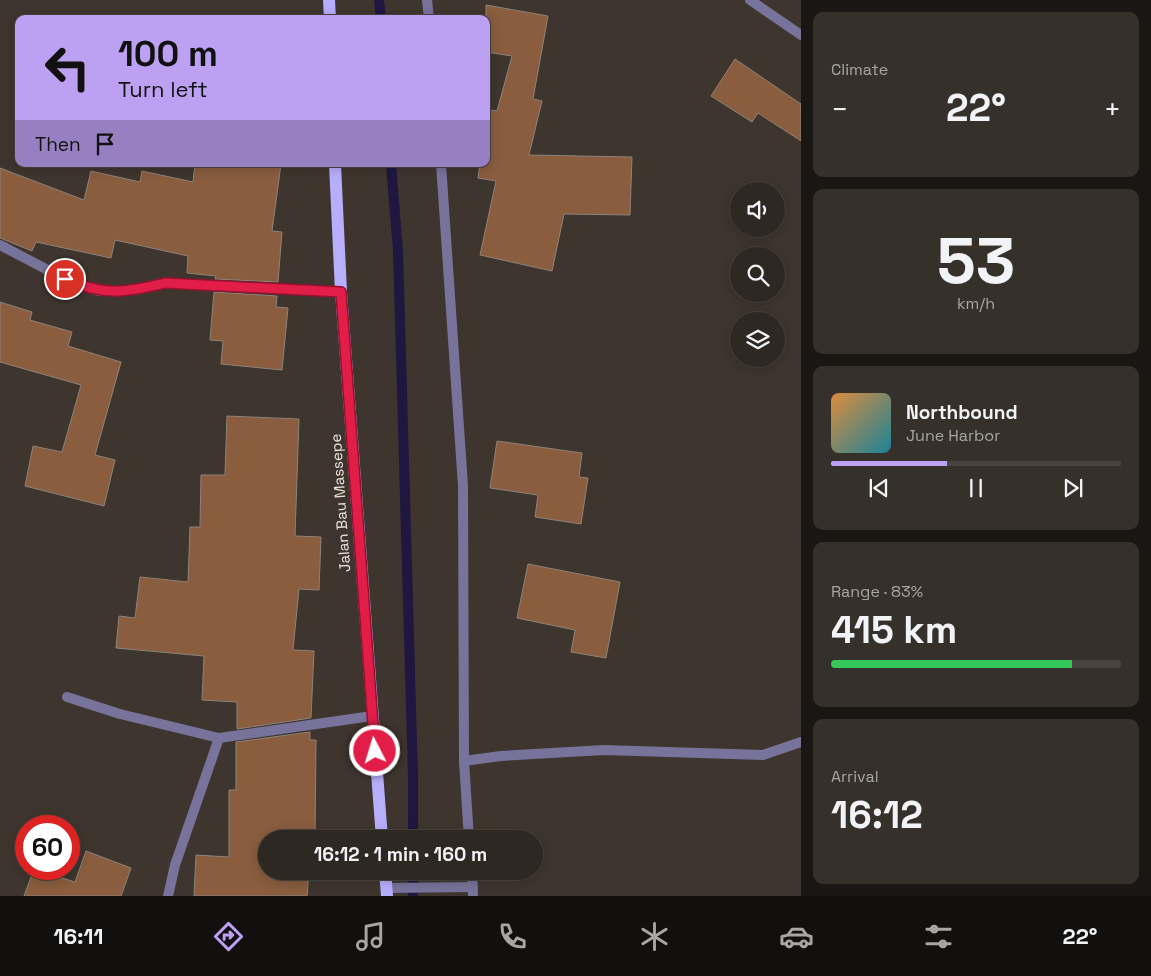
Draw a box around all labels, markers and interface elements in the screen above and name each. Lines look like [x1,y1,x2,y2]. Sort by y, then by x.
text: 100 m [118,32,218,76]
icon: left [35,35,100,100]
text: Climate [831,59,888,80]
text: Turn left [118,75,208,103]
text: 22° [946,84,1006,132]
text: − [831,91,848,127]
text: + [1104,91,1121,127]
icon: arrive [91,130,119,158]
text: Then [35,132,81,157]
map controls [730,182,785,367]
button: sound [730,182,785,237]
text: 53 [937,219,1015,302]
button: search [730,247,785,302]
pin [44,258,86,300]
icon: arrive [51,265,79,293]
text: km/h [957,293,995,314]
button: layers [730,312,785,367]
text: Northbound [906,400,1018,425]
text: June Harbor [906,425,1000,446]
street label: Jalan Bau Massepe [326,433,354,573]
icon: previous [865,474,893,502]
icon: pause [962,474,990,502]
icon: next [1059,474,1087,502]
text: Range · 83% [831,581,923,602]
text: 415 km [831,606,957,654]
position arrow [348,724,400,776]
text: Arrival [831,766,879,787]
text: 16:12 [831,791,923,839]
speed limit sign: 60 [15,815,80,880]
text: 16:12 · 1 min · 160 m [314,842,487,867]
icon: directions [211,919,246,954]
icon: music [353,919,388,954]
icon: phone [495,919,530,954]
icon: climate [637,919,672,954]
icon: car [779,919,814,954]
icon: filters [921,919,956,954]
text: 16:11 [54,922,103,950]
text: 22° [1063,922,1097,950]

